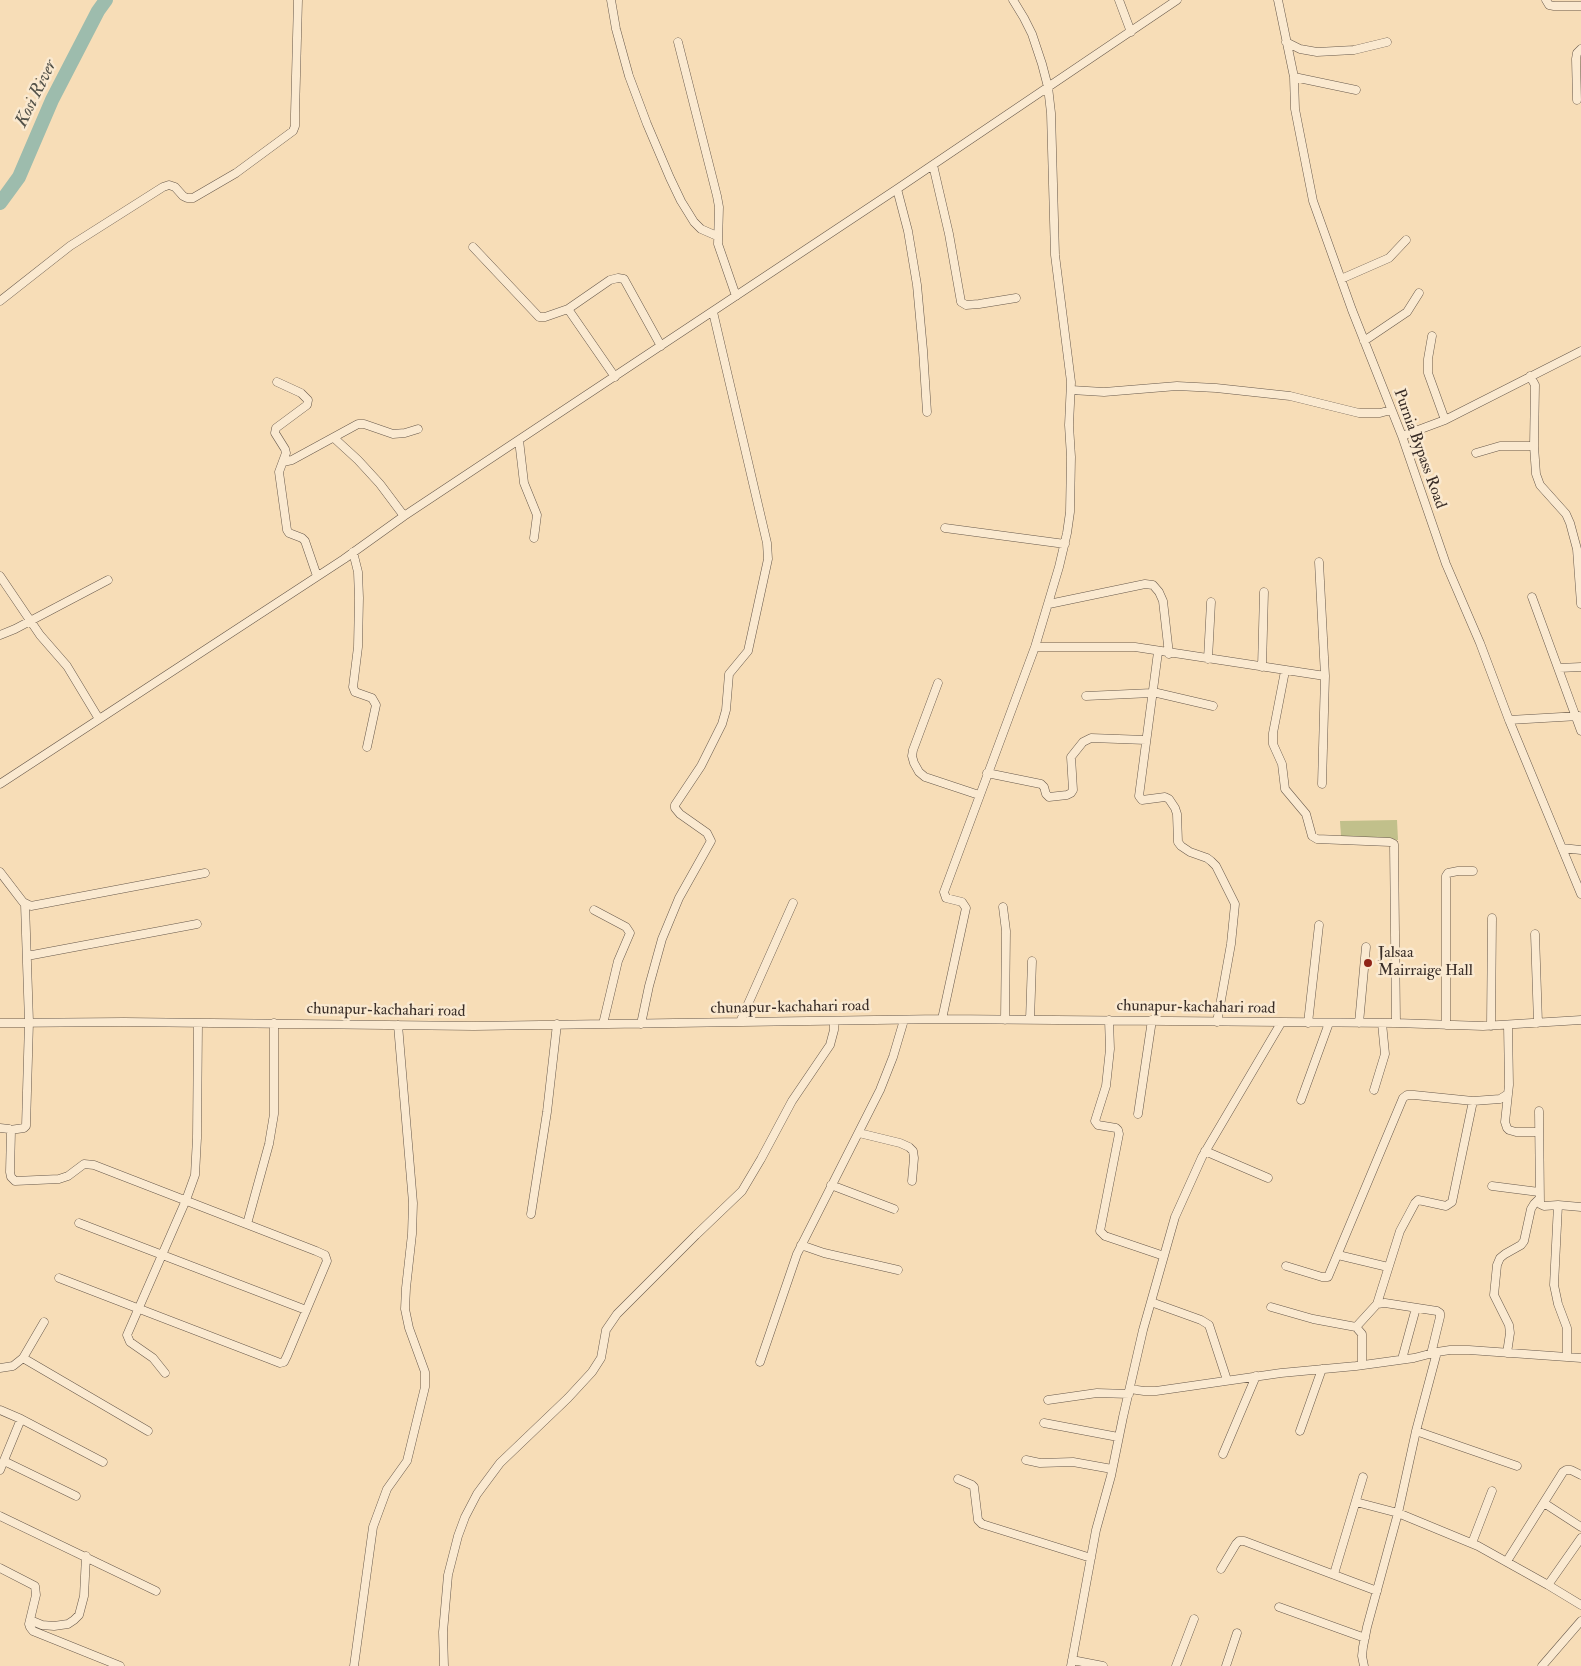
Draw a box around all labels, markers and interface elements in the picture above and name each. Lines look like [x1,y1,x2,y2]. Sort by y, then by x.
water label: Kosi River [12,57,62,131]
street label: Purnia Bypass Road [1388,387,1450,511]
place label: Jalsaa Mairraige Hall [1378,944,1473,982]
marker: Jalsaa Mairraige Hall [1362,957,1374,969]
street label: chunapur-kachahari road [710,997,870,1019]
street label: chunapur-kachahari road [1116,997,1276,1019]
street label: chunapur-kachahari road [306,1000,466,1022]

